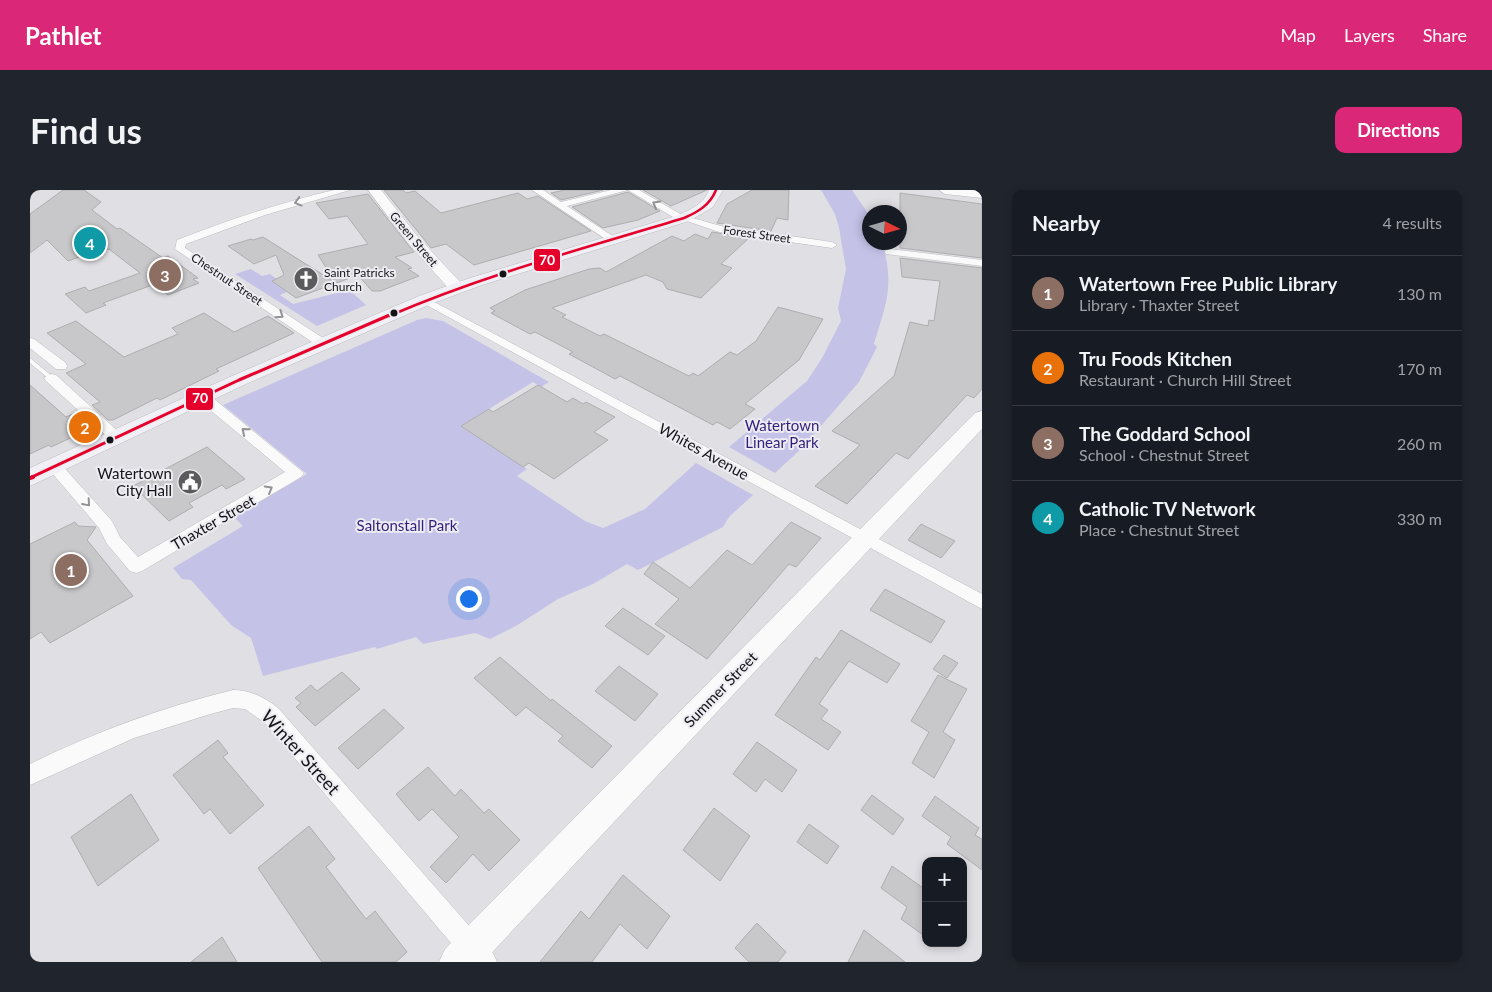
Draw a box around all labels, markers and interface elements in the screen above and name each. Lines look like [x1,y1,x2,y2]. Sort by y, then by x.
text: Pathlet [25,21,102,50]
text: Map [1280,24,1316,46]
text: Layers [1344,24,1395,46]
text: Share [1423,24,1467,46]
button: Directions [1335,107,1462,153]
text: Find us [30,109,142,151]
one-way arrow [294,196,302,206]
one-way arrow [653,200,662,210]
north arrow [862,205,907,250]
street label: Green Street [387,209,442,270]
text: Nearby [1032,210,1100,235]
text: 4 results [1382,213,1442,232]
street label: Forest Street [722,222,792,246]
pin: 4 [74,224,106,262]
line badge: 70 [533,248,561,272]
street label: Chestnut Street [188,250,266,309]
text: 70 [539,251,555,268]
pin: 3 [149,256,181,294]
place label: Saint Patricks Church [324,265,395,294]
church icon: Saint Patricks Church [293,266,319,292]
unlabelled marker [498,269,508,279]
text: Watertown Free Public Library [1079,272,1337,295]
text: 1 [1043,284,1053,303]
text: 130 m [1397,284,1442,303]
text: Library · Thaxter Street [1079,295,1239,314]
one-way arrow [275,308,284,318]
unlabelled marker [389,308,399,318]
text: Tru Foods Kitchen [1079,347,1232,370]
text: 2 [1043,359,1053,378]
text: 170 m [1397,359,1442,378]
text: Restaurant · Church Hill Street [1079,370,1291,389]
line badge: 70 [185,387,214,411]
text: 70 [192,389,208,406]
pin: 2 [69,408,101,446]
park label: Watertown Linear Park [745,416,819,451]
street label: Whites Avenue [656,419,752,483]
text: The Goddard School [1079,422,1251,445]
one-way arrow [242,429,251,437]
text: 3 [1043,434,1053,453]
text: 260 m [1397,434,1442,453]
unlabelled marker [105,435,115,445]
text: School · Chestnut Street [1079,445,1249,464]
place label: Watertown City Hall [97,464,172,499]
public building icon: Watertown City Hall [177,469,203,495]
one-way arrow [264,485,273,495]
street label: Thaxter Street [168,490,259,553]
text: Catholic TV Network [1079,497,1256,520]
one-way arrow [81,498,90,507]
text: 4 [1043,509,1053,528]
text: 330 m [1397,509,1442,528]
park label: Saltonstall Park [357,516,458,534]
text: Place · Chestnut Street [1079,520,1239,539]
pin: 1 [55,551,87,589]
your location [456,586,482,612]
street label: Summer Street [680,647,761,730]
street label: Winter Street [257,705,345,799]
map controls [922,857,967,947]
button: + [922,857,967,902]
button: − [922,902,967,947]

